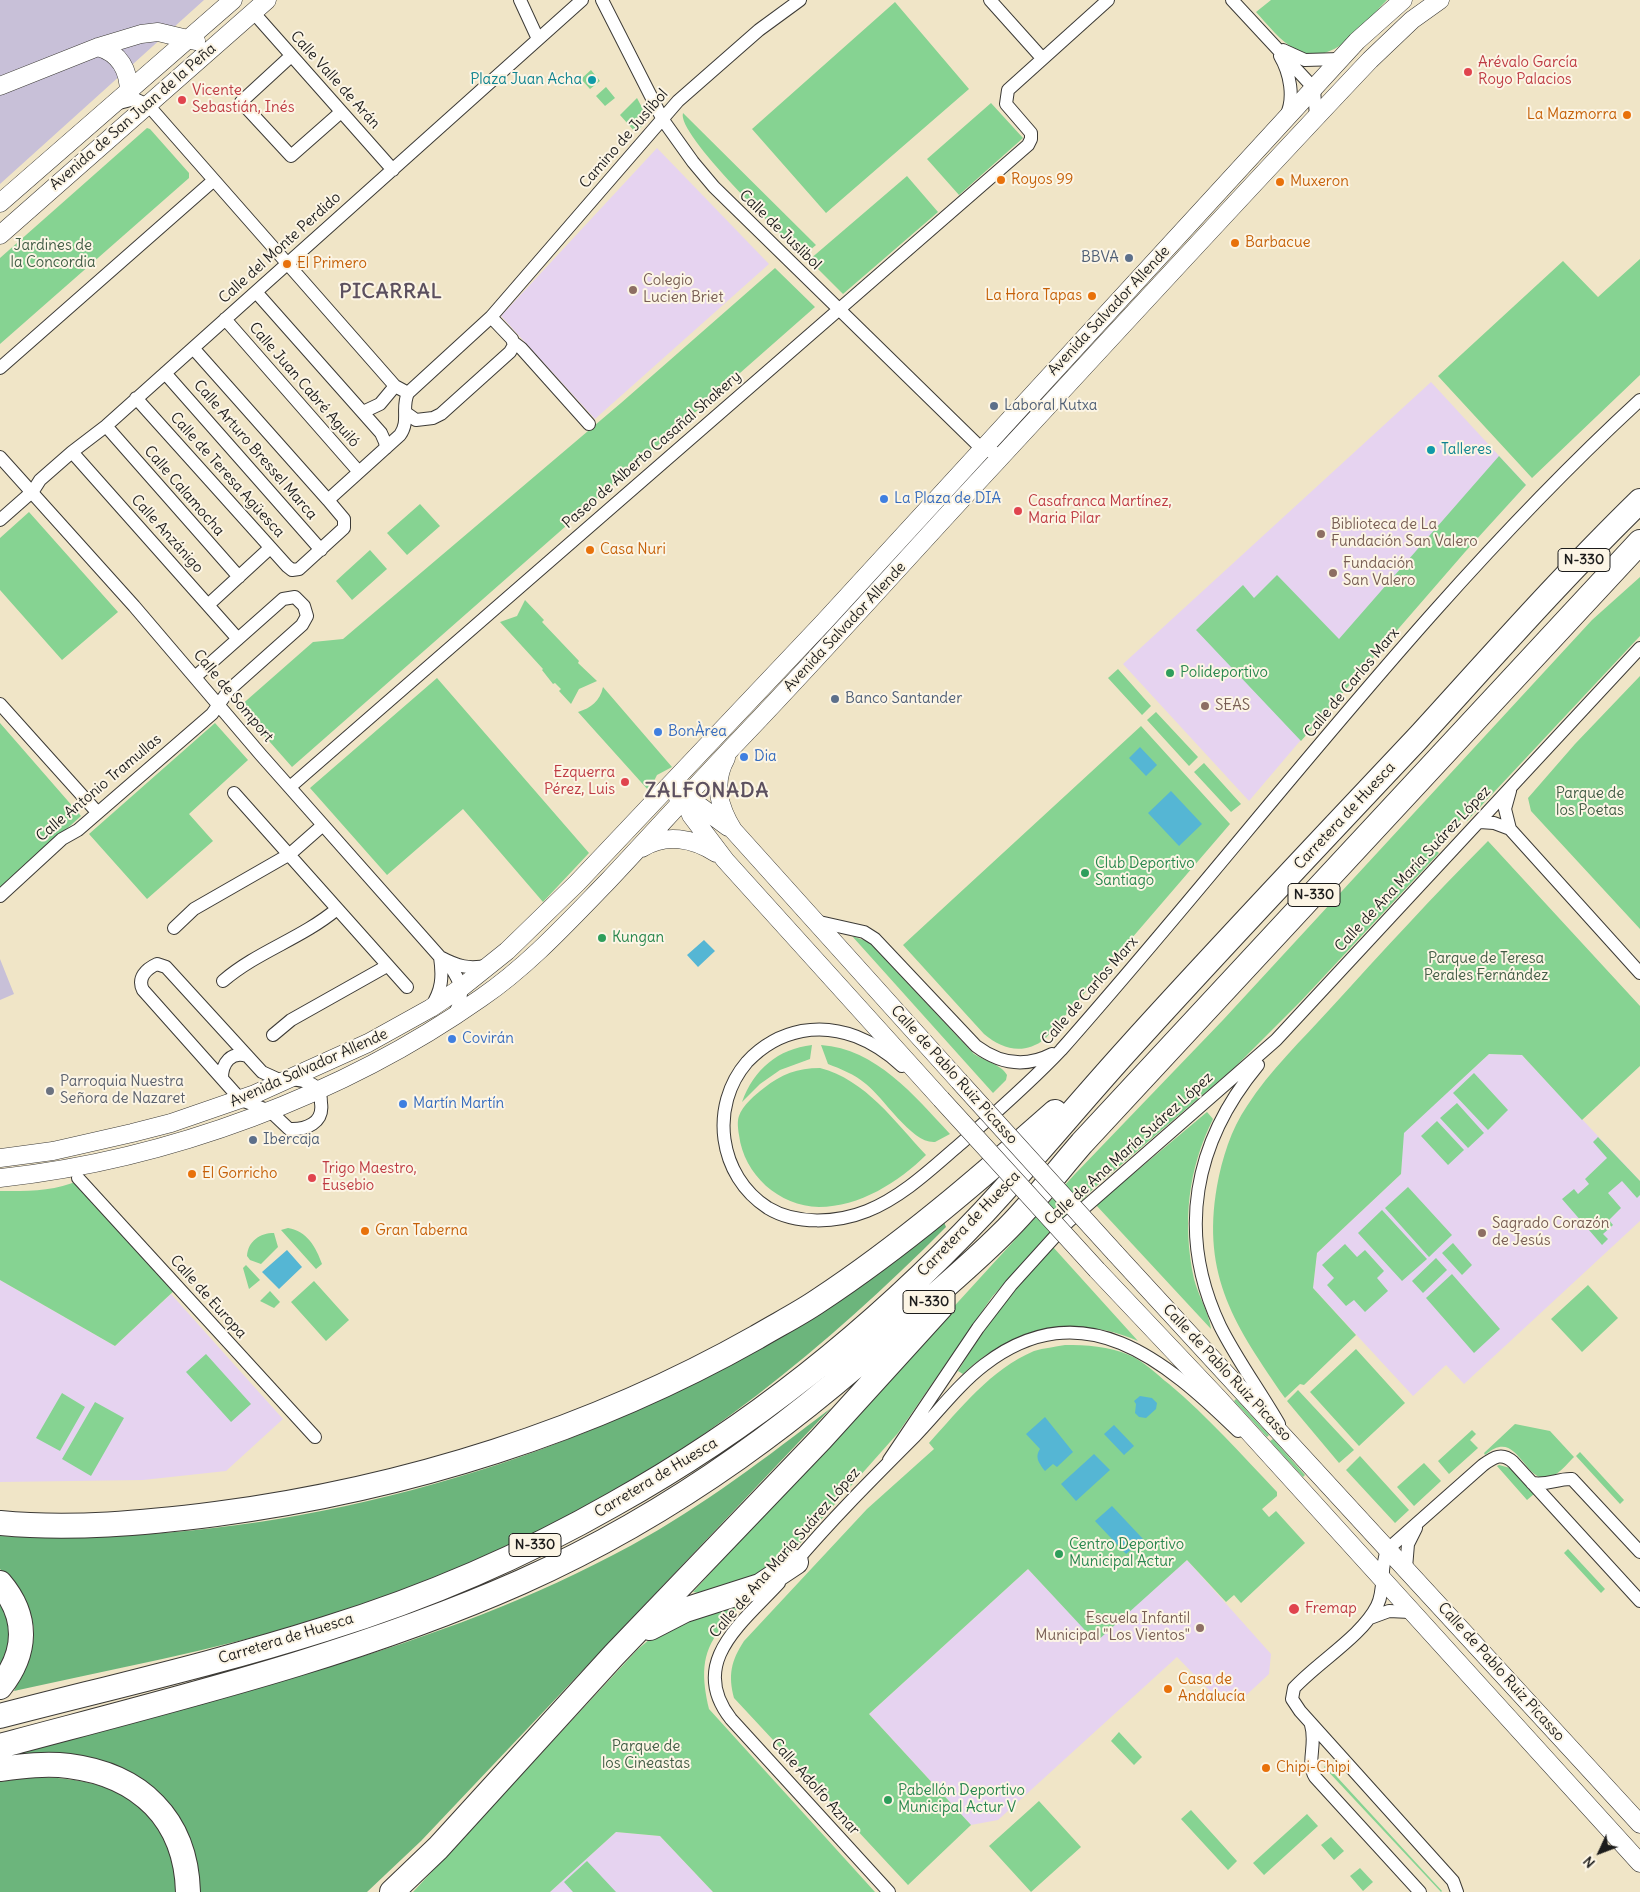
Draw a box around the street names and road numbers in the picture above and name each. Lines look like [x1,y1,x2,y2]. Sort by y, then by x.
street label: Calle Valle de Arán [286,27,384,133]
street label: Avenida de San Juan de la Peña [46,40,220,194]
street label: Camino de Juslibol [576,86,672,192]
street label: Calle de Juslibol [735,186,825,274]
street label: Calle del Monte Perdido [215,188,345,308]
street label: Avenida Salvador Allende [1044,242,1174,380]
street label: Calle Juan Cabré Aguiló [245,319,363,451]
street label: Paseo de Alberto Casañal Shakery [559,368,745,532]
street label: Calle Arturo Bressel Marca [189,376,321,524]
street label: Calle de Teresa Agüesca [166,409,288,541]
street label: Calle Calamocha [140,442,228,540]
street label: Calle Anzánigo [127,491,207,577]
road number: N-330 [1558,548,1610,572]
street label: Avenida Salvador Allende [780,558,910,696]
street label: Calle de Carlos Marx [1301,624,1403,742]
street label: Calle de Somport [189,646,277,746]
street label: Calle Antonio Tramullas [33,730,165,846]
street label: Carretera de Huesca [1291,759,1399,873]
street label: Calle de Ana María Suárez López [1331,782,1495,956]
road number: N-330 [1288,884,1340,906]
street label: Calle de Carlos Marx [1038,933,1142,1049]
street label: Calle de Pablo Ruiz Picasso [887,1002,1021,1148]
street label: Avenida Salvador Allende [227,1025,391,1111]
street label: Calle de Ana María Suárez López [1041,1069,1217,1229]
street label: Carretera de Huesca [914,1167,1024,1281]
street label: Calle de Europa [166,1252,250,1342]
road number: N-330 [903,1290,955,1314]
street label: Calle de Pablo Ruiz Picasso [1159,1301,1295,1445]
street label: Carretera de Huesca [591,1434,721,1522]
street label: Calle de Ana María Suárez López [706,1464,864,1642]
road number: N-330 [509,1534,561,1556]
street label: Calle de Pablo Ruiz Picasso [1434,1599,1568,1745]
street label: Carretera de Huesca [216,1610,356,1668]
street label: Calle Adolfo Aznar [767,1735,863,1839]

